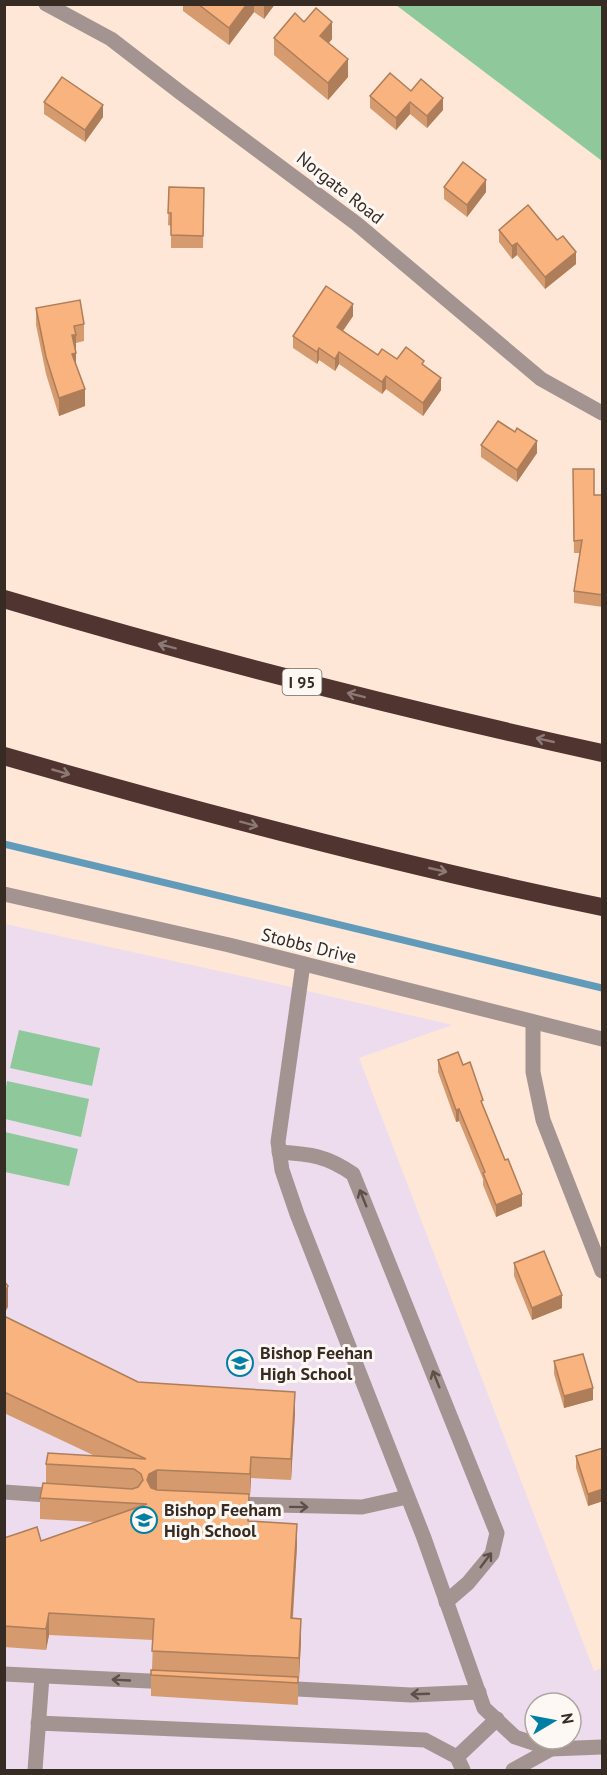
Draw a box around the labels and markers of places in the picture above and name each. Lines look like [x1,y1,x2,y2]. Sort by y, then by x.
place label: Bishop Feehan High School [260,1341,373,1385]
school or university icon: Bishop Feehan High School [225,1348,255,1378]
place label: Bishop Feeham High School [164,1498,281,1542]
school or university icon: Bishop Feeham High School [129,1505,159,1535]

